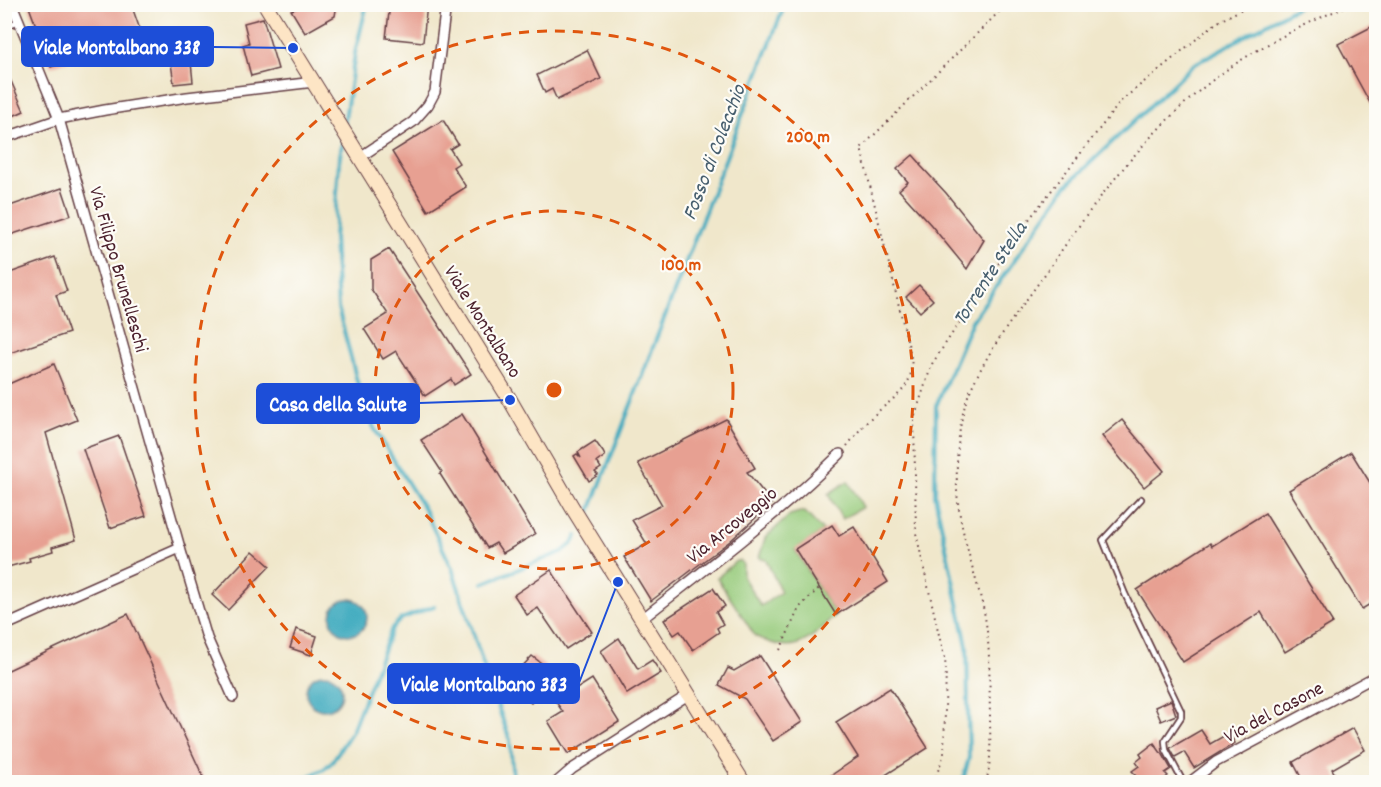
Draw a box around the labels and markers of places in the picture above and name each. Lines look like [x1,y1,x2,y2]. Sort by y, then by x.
callout: Viale Montalbano 338 [22,27,213,66]
centre of rings [544,380,564,400]
callout: Casa della Salute [257,384,419,423]
callout: Viale Montalbano 383 [388,664,579,703]

